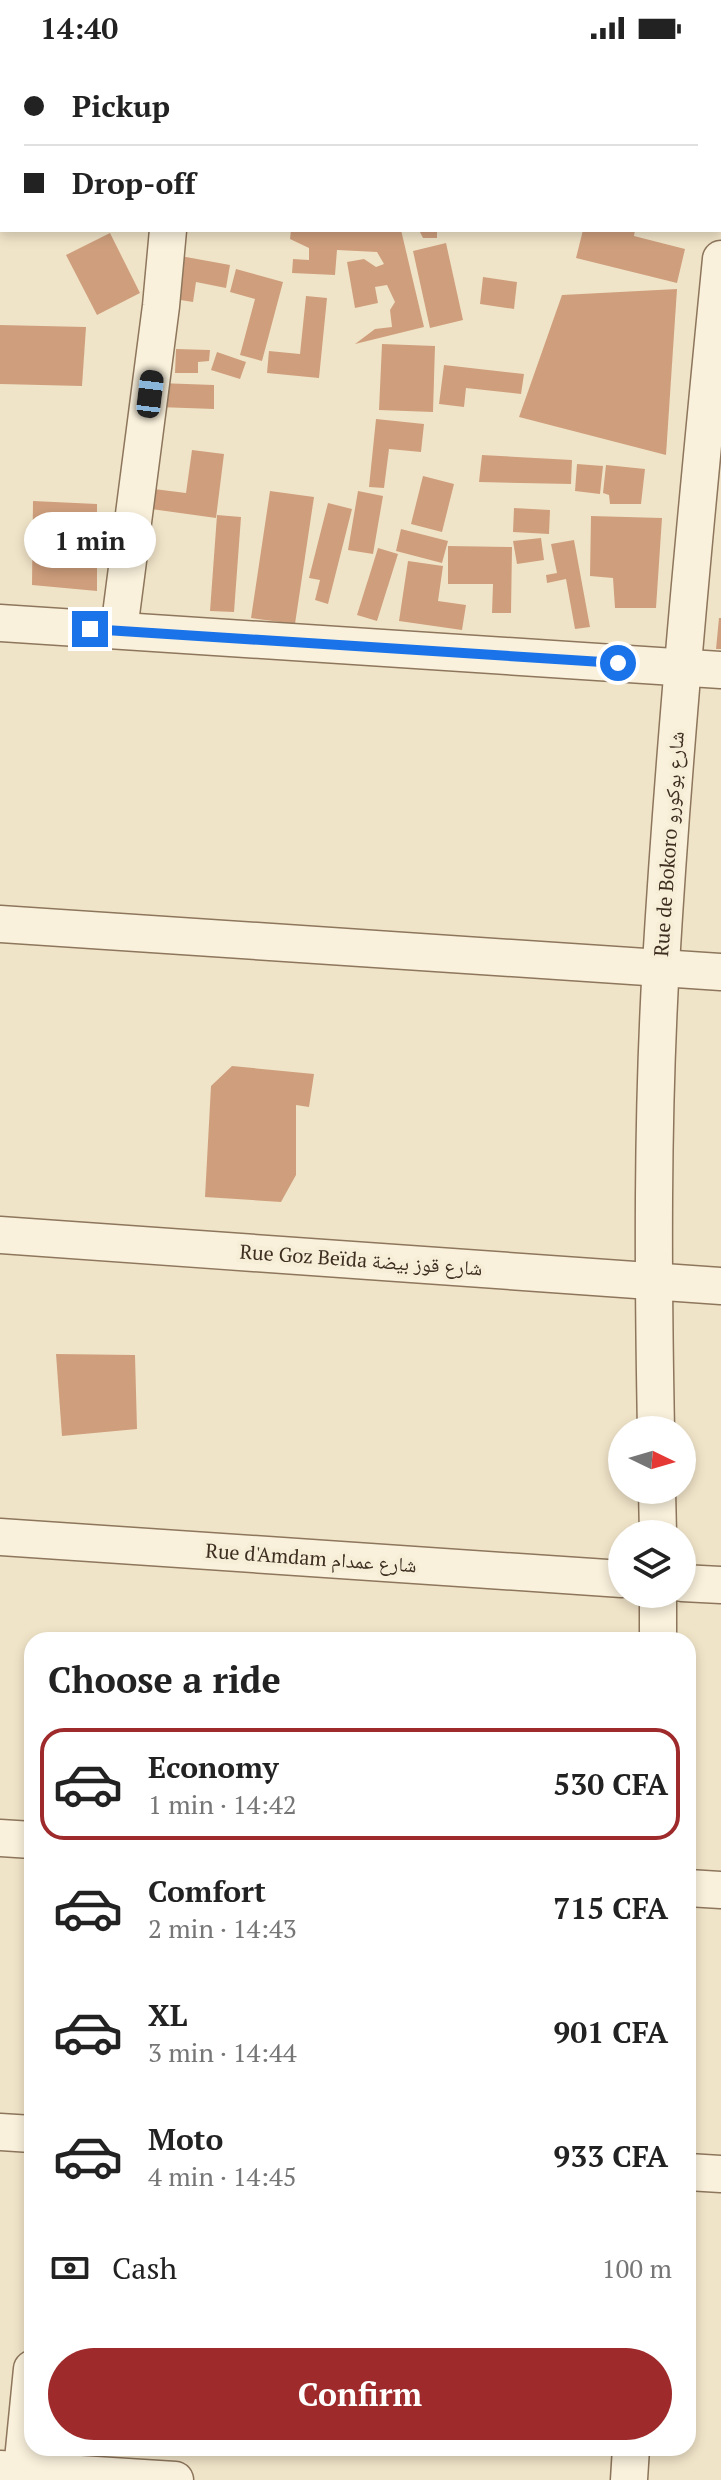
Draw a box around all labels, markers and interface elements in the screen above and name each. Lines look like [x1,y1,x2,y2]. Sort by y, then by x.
text: 14:40 [40,8,118,48]
text: Pickup [72,86,170,126]
text: Drop-off [72,163,196,203]
car [135,369,165,419]
callout: 1 min [24,513,156,569]
text: 1 min [54,523,126,557]
route end [72,611,108,647]
route start [600,645,636,681]
street label: Rue de Bokoro شارع بوكورو [647,730,690,958]
street label: Rue Goz Beïda شارع قوز بيضة [239,1238,483,1281]
north arrow [608,1416,696,1504]
map controls [608,1416,696,1608]
button: layers [608,1520,696,1608]
street label: Rue d'Amdam شارع عمدام [204,1537,418,1579]
text: Choose a ride [48,1656,281,1703]
text: Economy [148,1747,279,1787]
icon: car [52,1748,124,1820]
text: 530 CFA [553,1764,668,1804]
text: 1 min · 14:42 [148,1787,297,1821]
text: Comfort [148,1871,266,1911]
icon: car [52,1872,124,1944]
text: 715 CFA [553,1888,668,1928]
text: 2 min · 14:43 [148,1911,297,1945]
text: XL [148,1995,187,2035]
icon: car [52,1996,124,2068]
text: 901 CFA [553,2012,668,2052]
text: 3 min · 14:44 [148,2035,297,2069]
text: Moto [148,2119,223,2159]
icon: car [52,2120,124,2192]
text: 933 CFA [553,2136,668,2176]
text: 4 min · 14:45 [148,2159,297,2193]
icon: cash [48,2246,92,2290]
text: Cash [112,2248,177,2288]
text: 100 m [602,2251,672,2285]
button: Confirm [48,2348,672,2440]

